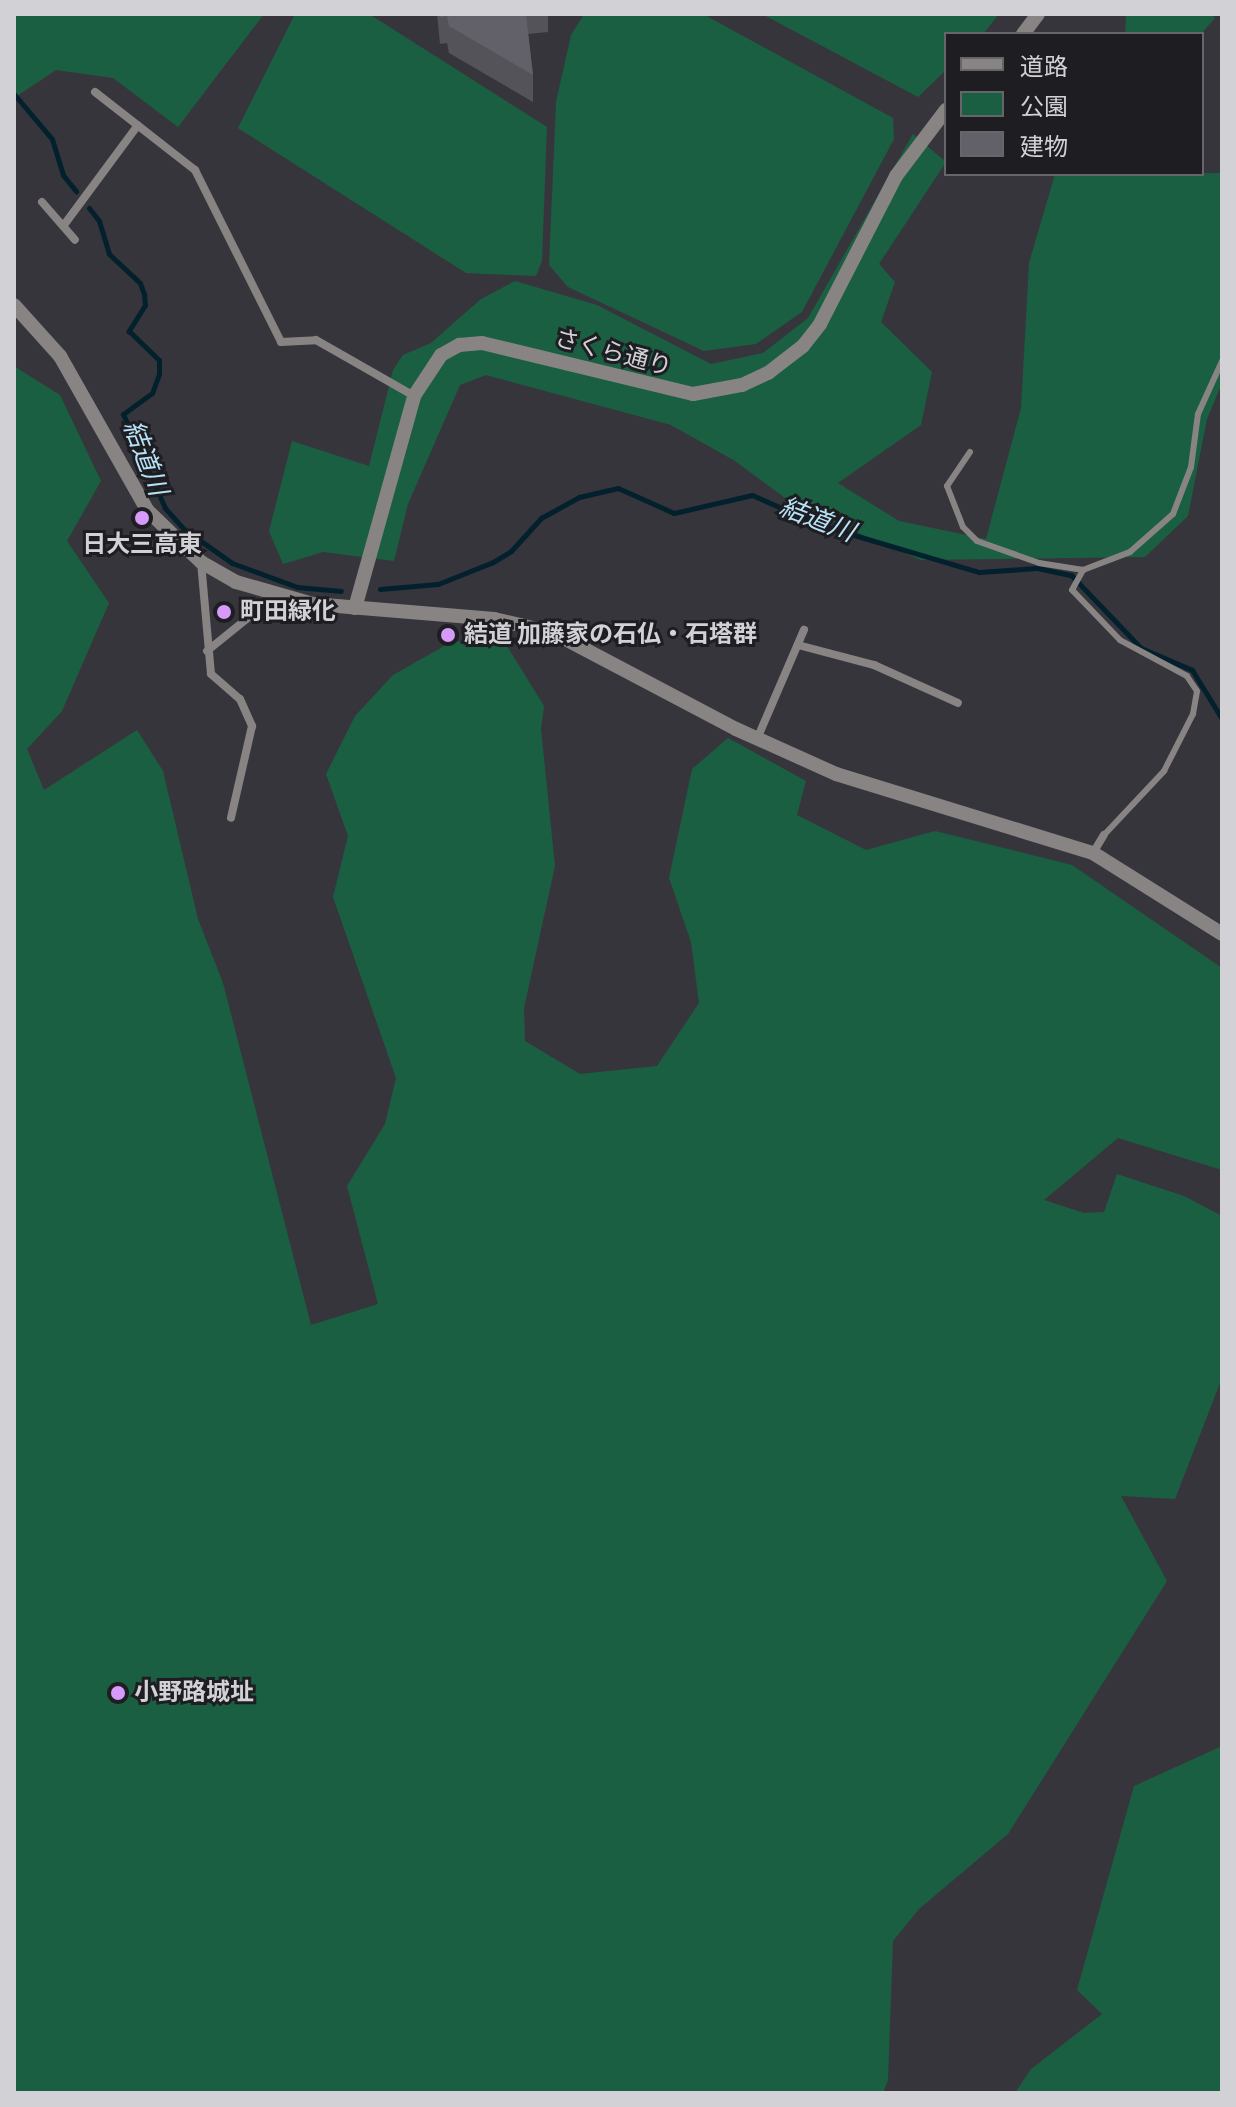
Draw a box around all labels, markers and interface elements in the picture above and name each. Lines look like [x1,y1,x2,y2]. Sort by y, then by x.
legend [944,32,1204,176]
text: 道路 [1020,53,1068,81]
text: 公園 [1020,93,1068,121]
text: 建物 [1020,133,1068,161]
street label: さくら通り [551,324,675,382]
water label: 結道川 [116,416,174,500]
water label: 結道川 [775,491,859,549]
marker: 日大三高東 [133,509,151,527]
place label: 日大三高東 [82,531,202,559]
place label: 町田緑化 [240,598,336,626]
marker: 町田緑化 [215,603,233,621]
place label: 結道 加藤家の石仏・石塔群 [464,621,757,649]
marker: 結道 加藤家の石仏・石塔群 [439,626,457,644]
place label: 小野路城址 [134,1679,254,1707]
marker: 小野路城址 [109,1684,127,1702]

